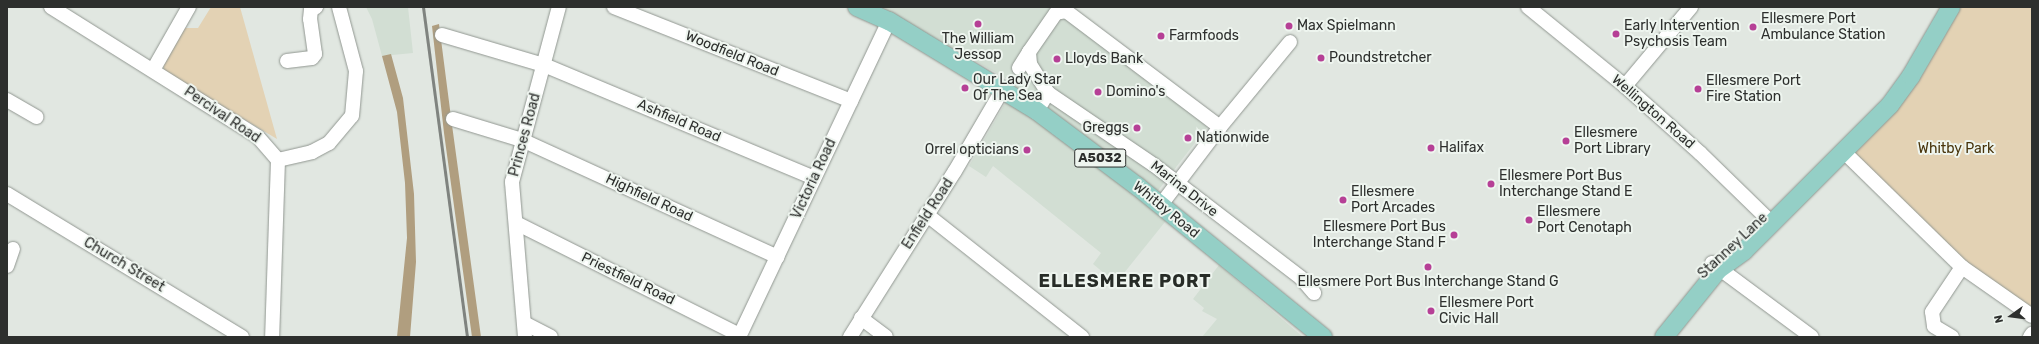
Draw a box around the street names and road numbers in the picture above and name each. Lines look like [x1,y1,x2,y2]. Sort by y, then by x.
street label: Woodfield Road [683,28,781,80]
street label: Wellington Road [1608,71,1698,153]
street label: Percival Road [181,83,263,147]
street label: Princes Road [506,92,544,178]
street label: Ashfield Road [635,96,723,146]
street label: Victoria Road [788,136,840,222]
road number: A5032 [1074,147,1126,169]
street label: Marina Drive [1147,157,1221,221]
street label: Highfield Road [603,171,695,225]
street label: Enfield Road [899,176,957,252]
street label: Whitby Road [1129,178,1203,242]
street label: Stanney Lane [1695,209,1771,283]
street label: Church Street [80,234,168,296]
street label: Priestfield Road [578,249,678,309]

